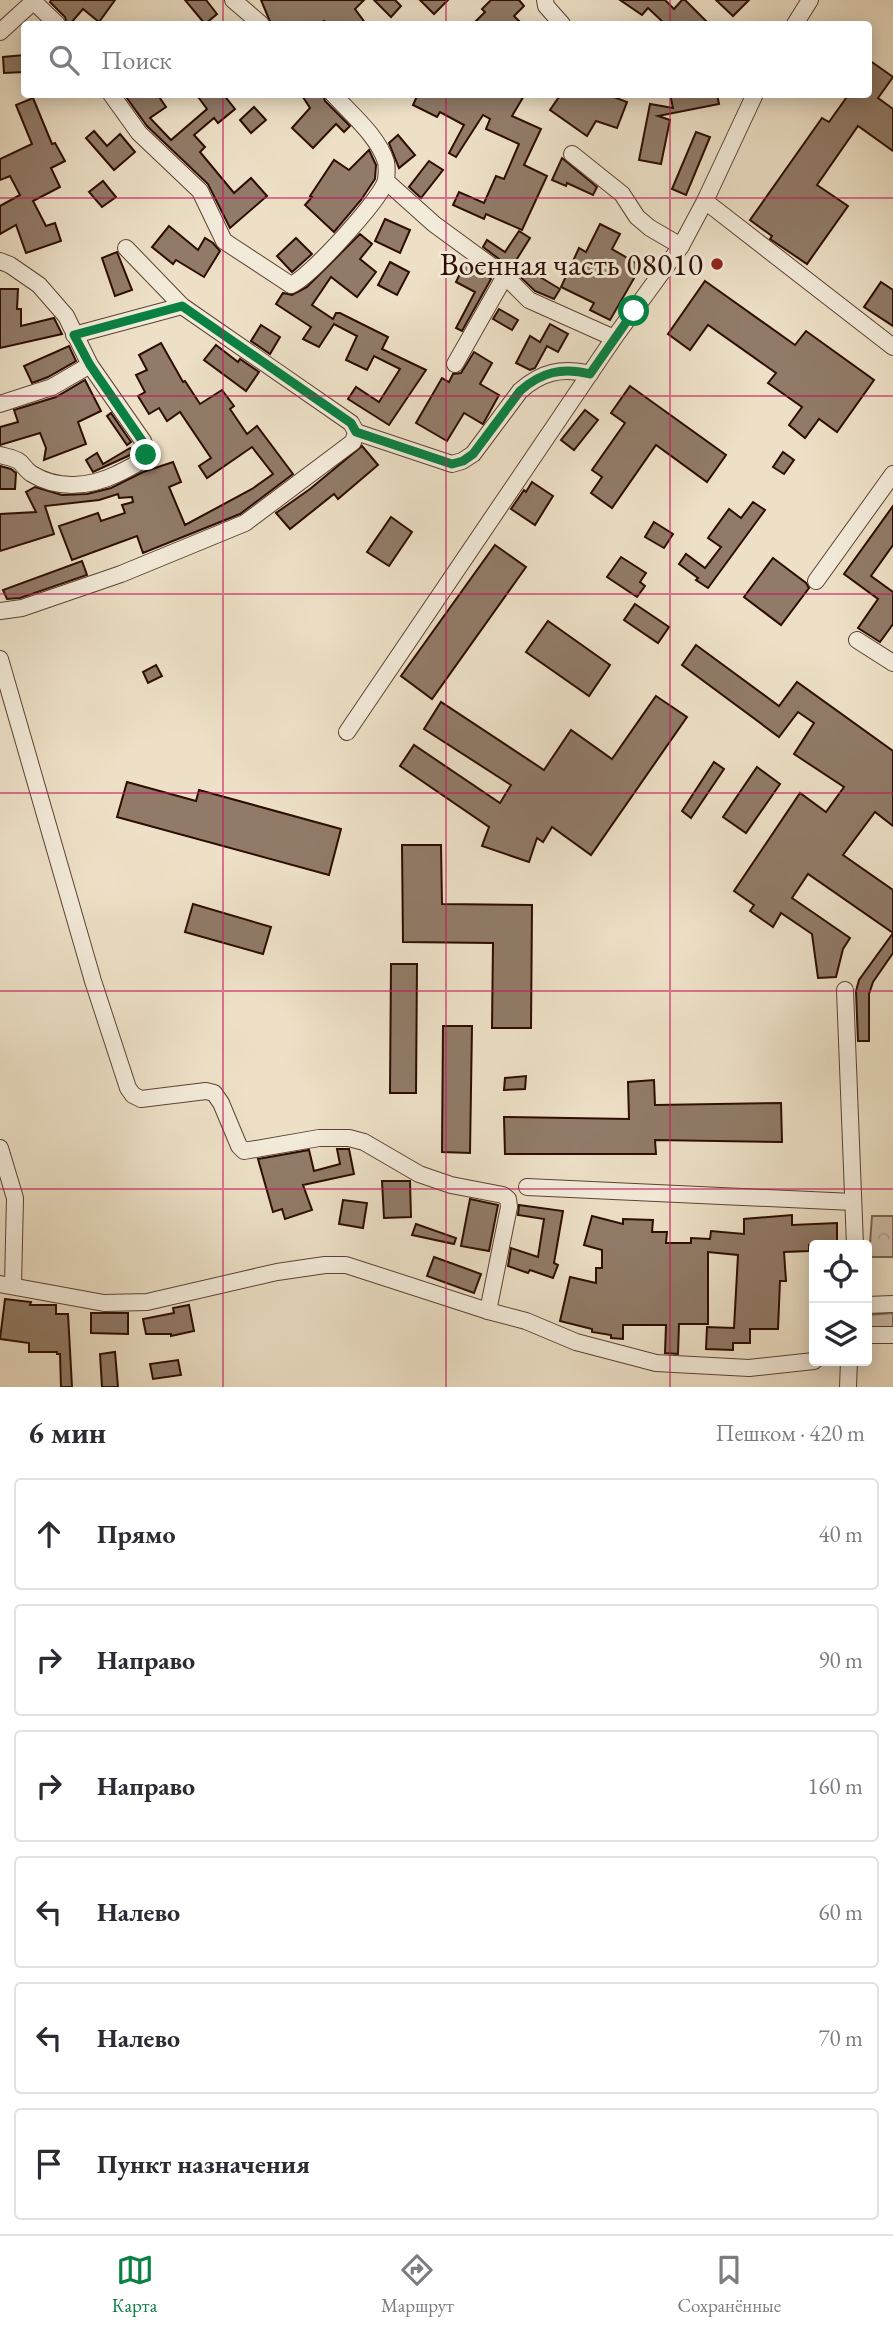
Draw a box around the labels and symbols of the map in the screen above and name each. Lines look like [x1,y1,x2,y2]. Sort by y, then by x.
place label: Военная часть 08010 [440,243,703,285]
marker: Военная часть 08010 [709,256,725,272]
route start [618,295,649,326]
route end [130,439,161,470]

